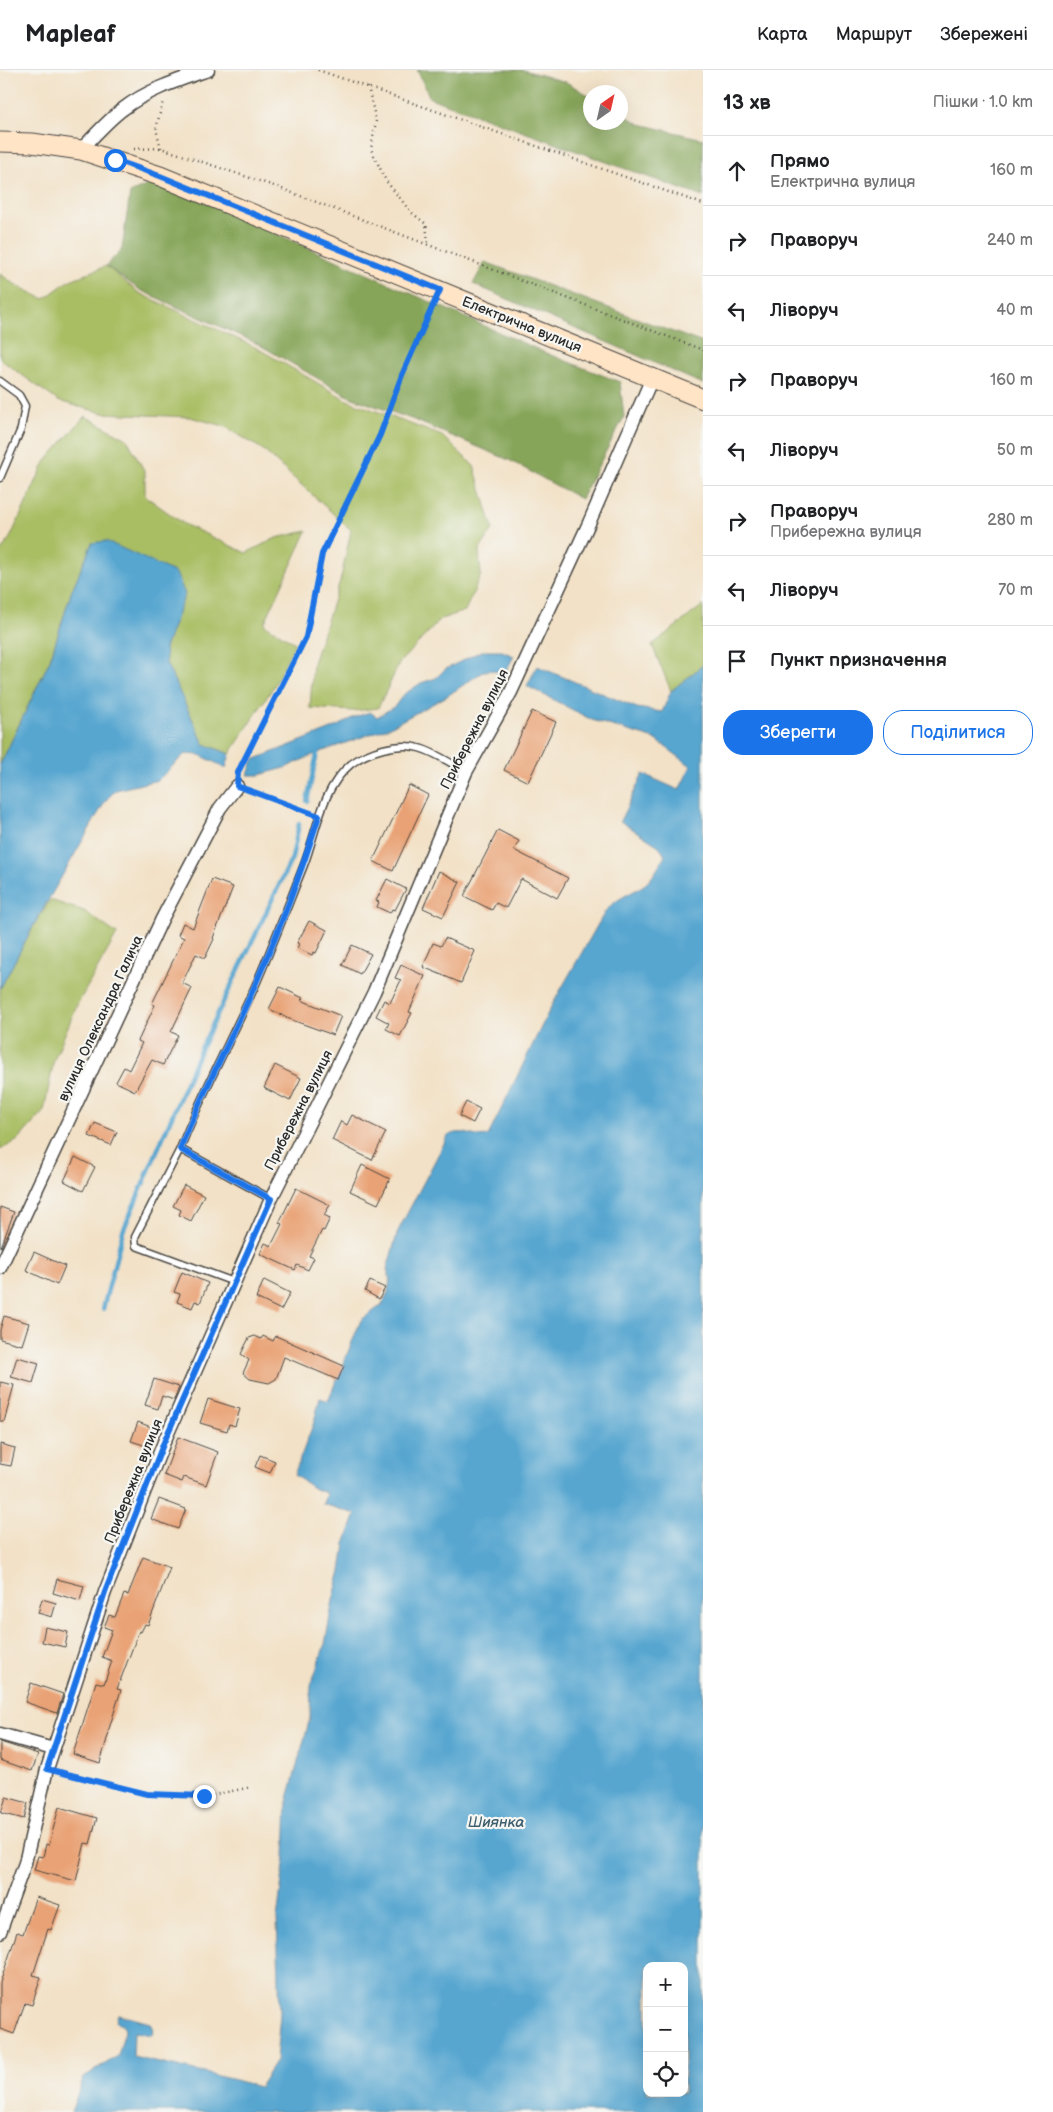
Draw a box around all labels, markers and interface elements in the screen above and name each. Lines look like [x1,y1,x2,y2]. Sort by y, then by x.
text: Mapleaf [25,20,116,49]
text: Карта [757,24,808,45]
text: Маршрут [836,24,912,45]
text: Збережені [940,24,1028,45]
north arrow [583,85,628,130]
text: 13 хв [723,90,771,115]
text: Пішки · 1.0 km [933,93,1033,112]
route start [104,149,127,172]
text: Прямо [770,150,830,173]
icon: ahead [723,157,751,185]
text: 160 m [990,161,1033,180]
text: Електрична вулиця [770,173,916,192]
icon: right [723,227,751,255]
text: Праворуч [770,229,858,252]
text: 240 m [987,231,1033,250]
street label: Електрична вулиця [460,293,584,356]
icon: left [723,297,751,325]
text: Ліворуч [770,299,839,322]
text: 40 m [996,301,1033,320]
icon: right [723,367,751,395]
text: Праворуч [770,369,858,392]
text: 160 m [990,371,1033,390]
icon: left [723,437,751,465]
text: Ліворуч [770,439,839,462]
text: 50 m [997,441,1033,460]
text: Праворуч [770,500,858,523]
icon: right [723,507,751,535]
text: 280 m [987,511,1033,530]
text: Прибережна вулиця [770,523,922,542]
icon: left [723,577,751,605]
text: Ліворуч [770,579,839,602]
text: 70 m [998,581,1033,600]
icon: arrive [723,647,751,675]
text: Пункт призначення [770,649,947,672]
street label: Прибережна вулиця [437,666,512,792]
button: Зберегти [723,710,873,755]
button: Поділитися [883,710,1033,755]
street label: вулиця Олександра Галича [54,932,147,1104]
street label: Прибережна вулиця [261,1047,336,1173]
street label: Прибережна вулиця [101,1416,166,1546]
route end [193,1785,216,1808]
water label: Шиянка [468,1813,524,1832]
map controls [643,1962,688,2097]
button: + [643,1962,688,2007]
button: − [643,2007,688,2052]
button: locate [643,2052,688,2097]

